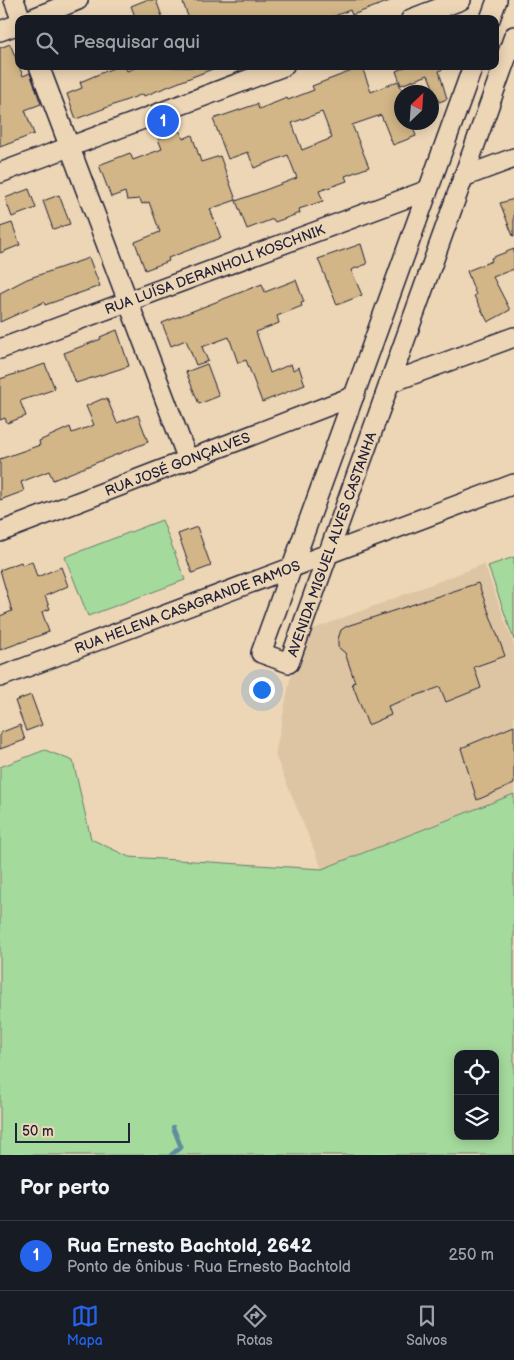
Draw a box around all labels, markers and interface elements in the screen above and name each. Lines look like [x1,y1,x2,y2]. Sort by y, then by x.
search box [15,15,499,70]
icon: search [33,29,61,57]
text: Pesquisar aqui [73,31,200,54]
north arrow [394,85,439,130]
pin: 1 [147,102,179,140]
street label: RUA LUÍSA DERANHOLI KOSCHNIK [102,220,328,318]
street label: RUA JOSÉ GONÇALVES [102,428,252,499]
street label: AVENIDA MIGUEL ALVES CASTANHA [283,429,380,659]
street label: RUA HELENA CASAGRANDE RAMOS [72,557,302,657]
your location [249,677,275,703]
map controls [454,1050,499,1140]
button: locate [454,1050,499,1095]
button: layers [454,1095,499,1140]
scale bar [15,1120,130,1143]
text: 50 m [22,1123,54,1140]
text: Por perto [20,1175,110,1200]
text: Rua Ernesto Bachtold, 2642 [67,1235,312,1258]
text: 1 [33,1246,39,1265]
text: 250 m [448,1246,494,1265]
text: Ponto de ônibus · Rua Ernesto Bachtold [67,1258,351,1277]
tab: Mapa [67,1302,103,1349]
tab: Rotas [236,1302,273,1349]
tab: Salvos [406,1302,447,1349]

